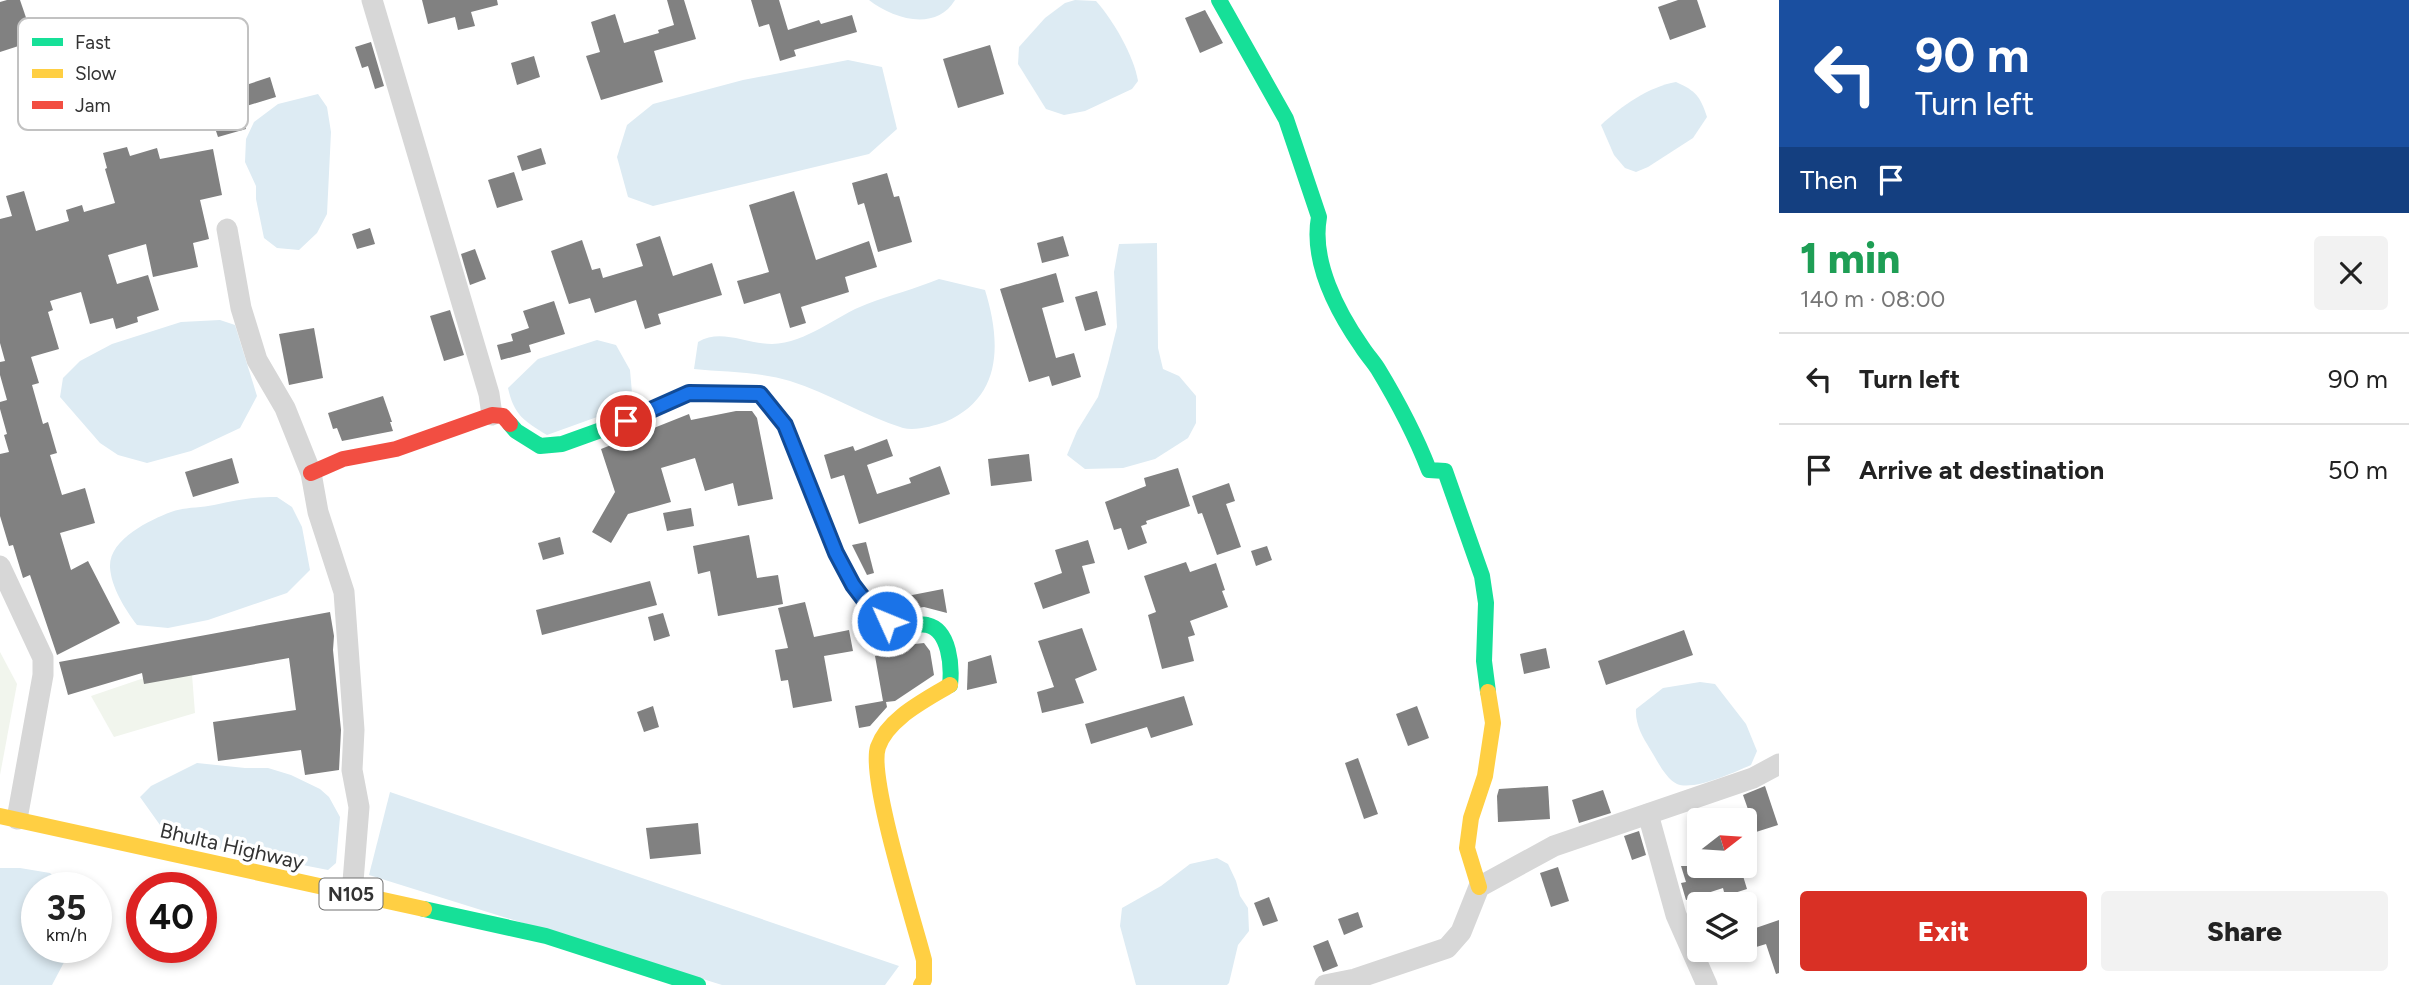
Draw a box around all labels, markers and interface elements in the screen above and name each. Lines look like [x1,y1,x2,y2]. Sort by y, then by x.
legend [18,18,248,130]
text: 90 m [1915,25,2030,84]
icon: left [1800,28,1891,119]
text: Fast [75,31,111,54]
text: Slow [75,62,117,85]
text: Turn left [1915,85,2034,123]
text: Jam [75,94,111,117]
icon: arrive [1872,161,1910,199]
text: Then [1800,164,1858,196]
text: 1 min [1800,233,1900,284]
button: close [2314,236,2388,310]
text: 140 m · 08:00 [1800,285,1945,313]
icon: left [1800,360,1838,398]
text: Turn left [1859,363,1960,395]
text: 90 m [2328,363,2388,395]
pin [596,391,656,451]
icon: arrive [607,402,645,440]
icon: arrive [1800,451,1838,489]
text: Arrive at destination [1859,454,2104,486]
text: 50 m [2328,454,2388,486]
position arrow [850,584,924,658]
north arrow [1687,808,1757,878]
map controls [1687,808,1757,962]
street label: Bhulta Highway [158,817,306,875]
speed limit sign: 40 [126,872,217,963]
road number: N105 [320,878,382,909]
text: 35 [47,887,86,929]
button: Exit [1800,891,2087,971]
button: Share [2101,891,2388,971]
button: layers [1687,892,1757,962]
text: km/h [46,924,87,946]

